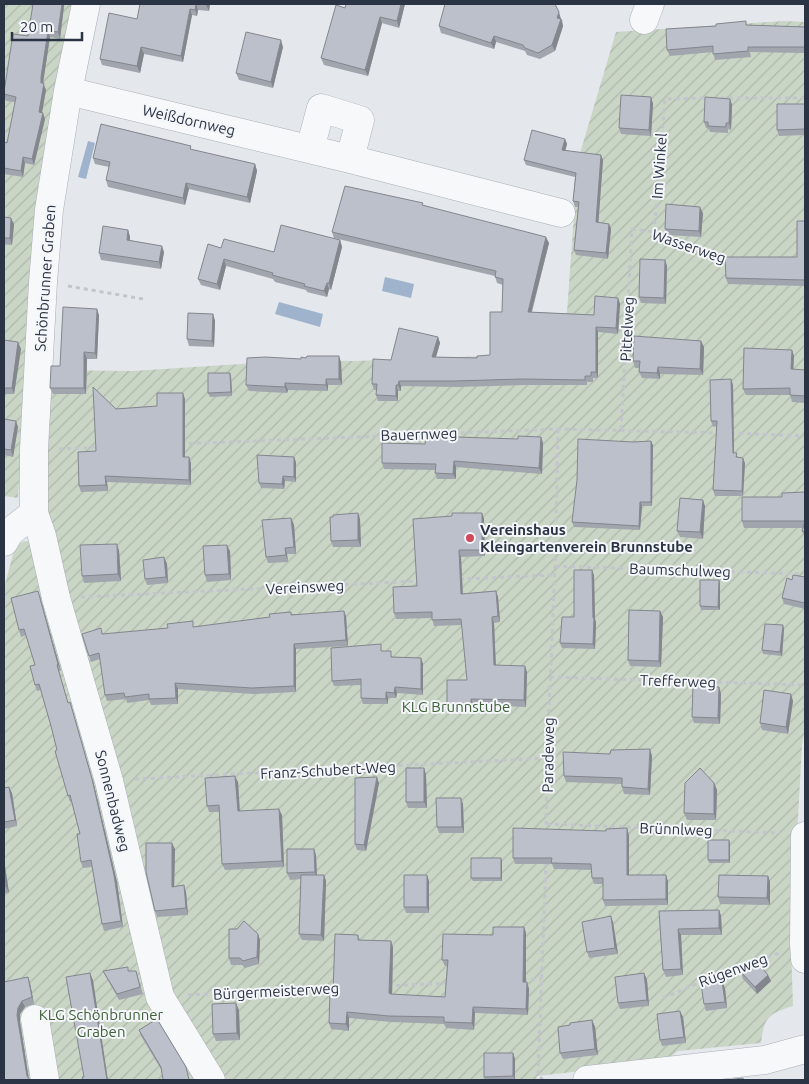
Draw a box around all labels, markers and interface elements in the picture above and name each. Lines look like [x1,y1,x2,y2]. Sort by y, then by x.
scale bar [12,10,82,42]
text: 20 m [20,18,53,35]
street label: Weißdornweg [141,101,237,139]
street label: Im Winkel [648,132,670,200]
street label: Schönbrunner Graben [31,204,59,352]
street label: Wasserweg [650,225,728,267]
street label: Pittelweg [617,296,637,362]
street label: Bauernweg [380,424,458,444]
place label: Vereinshaus Kleingartenverein Brunnstube [480,521,693,555]
marker: Vereinshaus Kleingartenverein Brunnstube [464,532,476,544]
street label: Baumschulweg [629,560,731,580]
street label: Vereinsweg [265,576,345,598]
street label: Trefferweg [640,671,716,691]
park label: KLG Brunnstube [402,698,510,715]
street label: Paradeweg [539,717,557,793]
street label: Sonnenbadweg [92,748,134,854]
street label: Franz-Schubert-Weg [260,758,396,782]
street label: Brünnlweg [639,819,713,839]
street label: Rügenweg [696,950,770,990]
street label: Bürgermeisterweg [212,979,340,1003]
park label: KLG Schönbrunner Graben [39,1006,164,1040]

